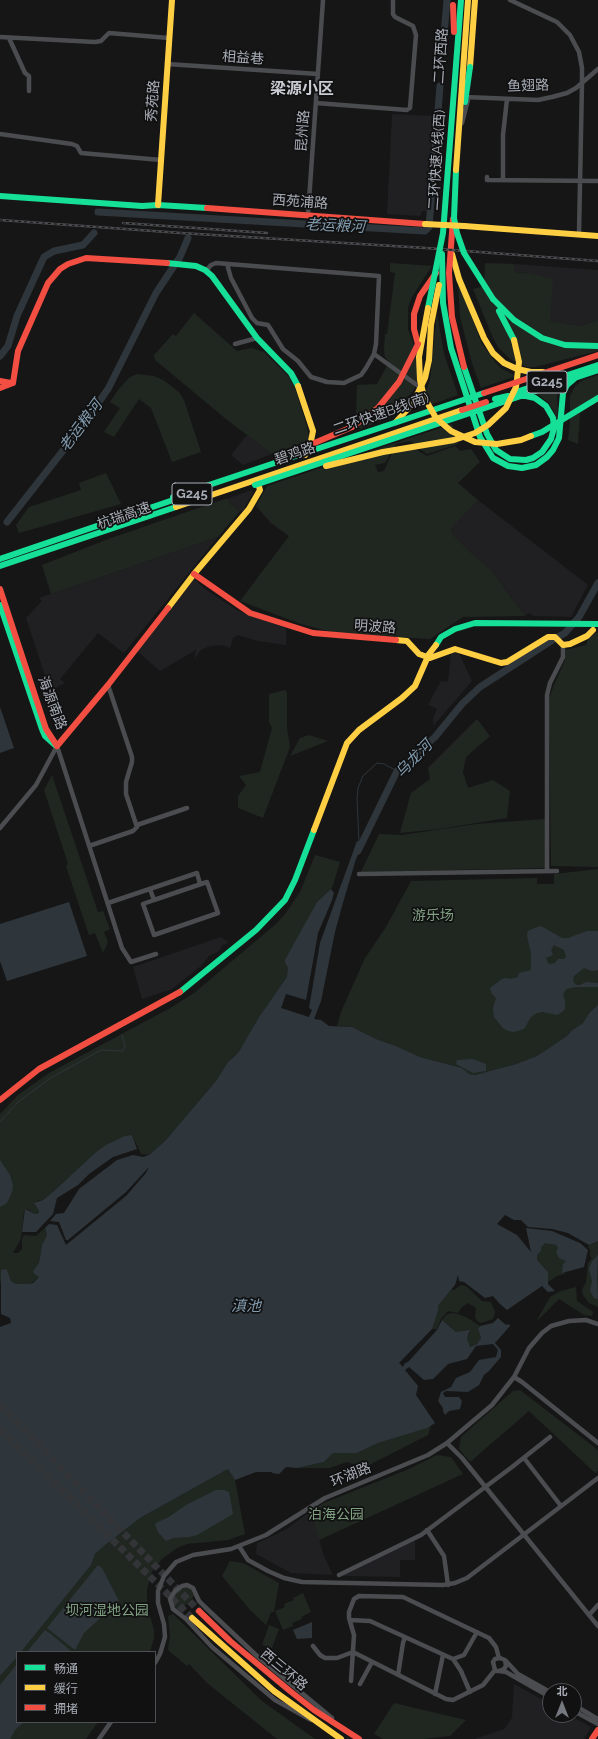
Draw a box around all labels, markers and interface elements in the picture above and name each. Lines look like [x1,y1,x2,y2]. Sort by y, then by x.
street label: 二环西路 [431,27,451,85]
street label: 相益巷 [221,48,265,68]
street label: 鱼翅路 [507,77,549,95]
street label: 秀苑路 [143,79,163,123]
district label: 梁源小区 [270,79,334,99]
street label: 昆州路 [293,109,313,153]
street label: 二环快速A线(西) [425,109,449,211]
street label: 西苑浦路 [271,192,329,212]
water label: 老运粮河 [305,215,365,237]
road number: G245 [527,371,567,393]
street label: 二环快速B线(南) [331,390,431,438]
water label: 老运粮河 [56,397,106,455]
street label: 碧鸡路 [272,439,318,469]
road number: G245 [172,483,212,505]
street label: 杭瑞高速 [95,499,153,533]
street label: 明波路 [353,617,397,637]
street label: 海源南路 [34,674,70,732]
water label: 乌龙河 [392,737,436,781]
park label: 游乐场 [412,908,454,924]
water label: 滇池 [231,1297,261,1315]
street label: 环湖路 [328,1459,374,1491]
park label: 泊海公园 [308,1507,364,1523]
park label: 坝河湿地公园 [65,1603,149,1619]
street label: 西三环路 [257,1646,311,1694]
legend [16,1651,156,1723]
text: 畅通 [54,1662,78,1676]
text: 缓行 [54,1682,78,1696]
north arrow [542,1683,582,1723]
text: 北 [557,1685,568,1698]
text: 拥堵 [54,1702,78,1716]

